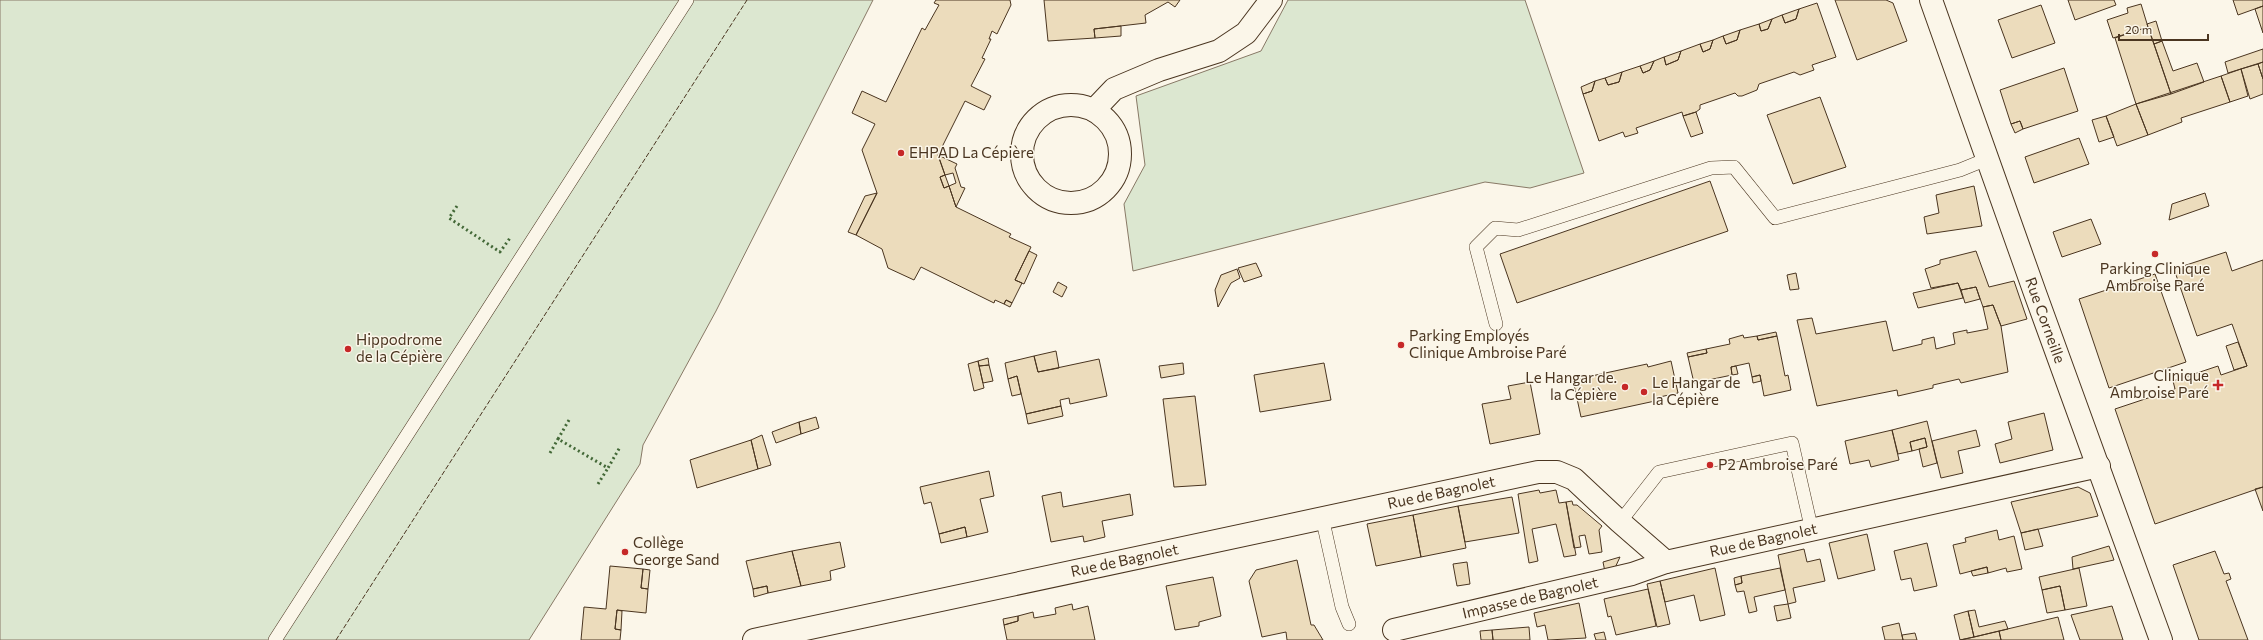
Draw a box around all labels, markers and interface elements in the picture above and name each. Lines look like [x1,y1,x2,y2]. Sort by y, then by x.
scale bar [2119,16,2208,42]
text: 20 m [2125,22,2152,36]
place label: EHPAD La Cépière [909,143,1034,161]
marker: EHPAD La Cépière [896,148,906,158]
marker: Parking Clinique Ambroise Paré [2150,249,2160,259]
place label: Parking Clinique Ambroise Paré [2100,259,2210,294]
street label: Rue Corneille [2022,274,2070,366]
place label: Parking Employés Clinique Ambroise Paré [1409,326,1567,361]
place label: Hippodrome de la Cépière [356,330,443,365]
marker: Parking Employés Clinique Ambroise Paré [1396,340,1406,350]
marker: Hippodrome de la Cépière [343,344,353,354]
place label: Clinique Ambroise Paré [2110,366,2209,401]
place label: Le Hangar de. la Cépière [1525,368,1617,403]
place label: Le Hangar de la Cépière [1652,373,1740,408]
marker: Clinique Ambroise Paré [2212,379,2224,391]
marker: Le Hangar de. la Cépière [1620,382,1630,392]
marker: Le Hangar de la Cépière [1639,387,1649,397]
place label: P2 Ambroise Paré [1718,455,1838,473]
marker: P2 Ambroise Paré [1705,460,1715,470]
street label: Rue de Bagnolet [1386,471,1497,512]
street label: Rue de Bagnolet [1708,519,1819,560]
place label: Collège George Sand [633,533,720,568]
street label: Rue de Bagnolet [1069,539,1180,580]
marker: Collège George Sand [620,547,630,557]
street label: Impasse de Bagnolet [1460,572,1600,622]

